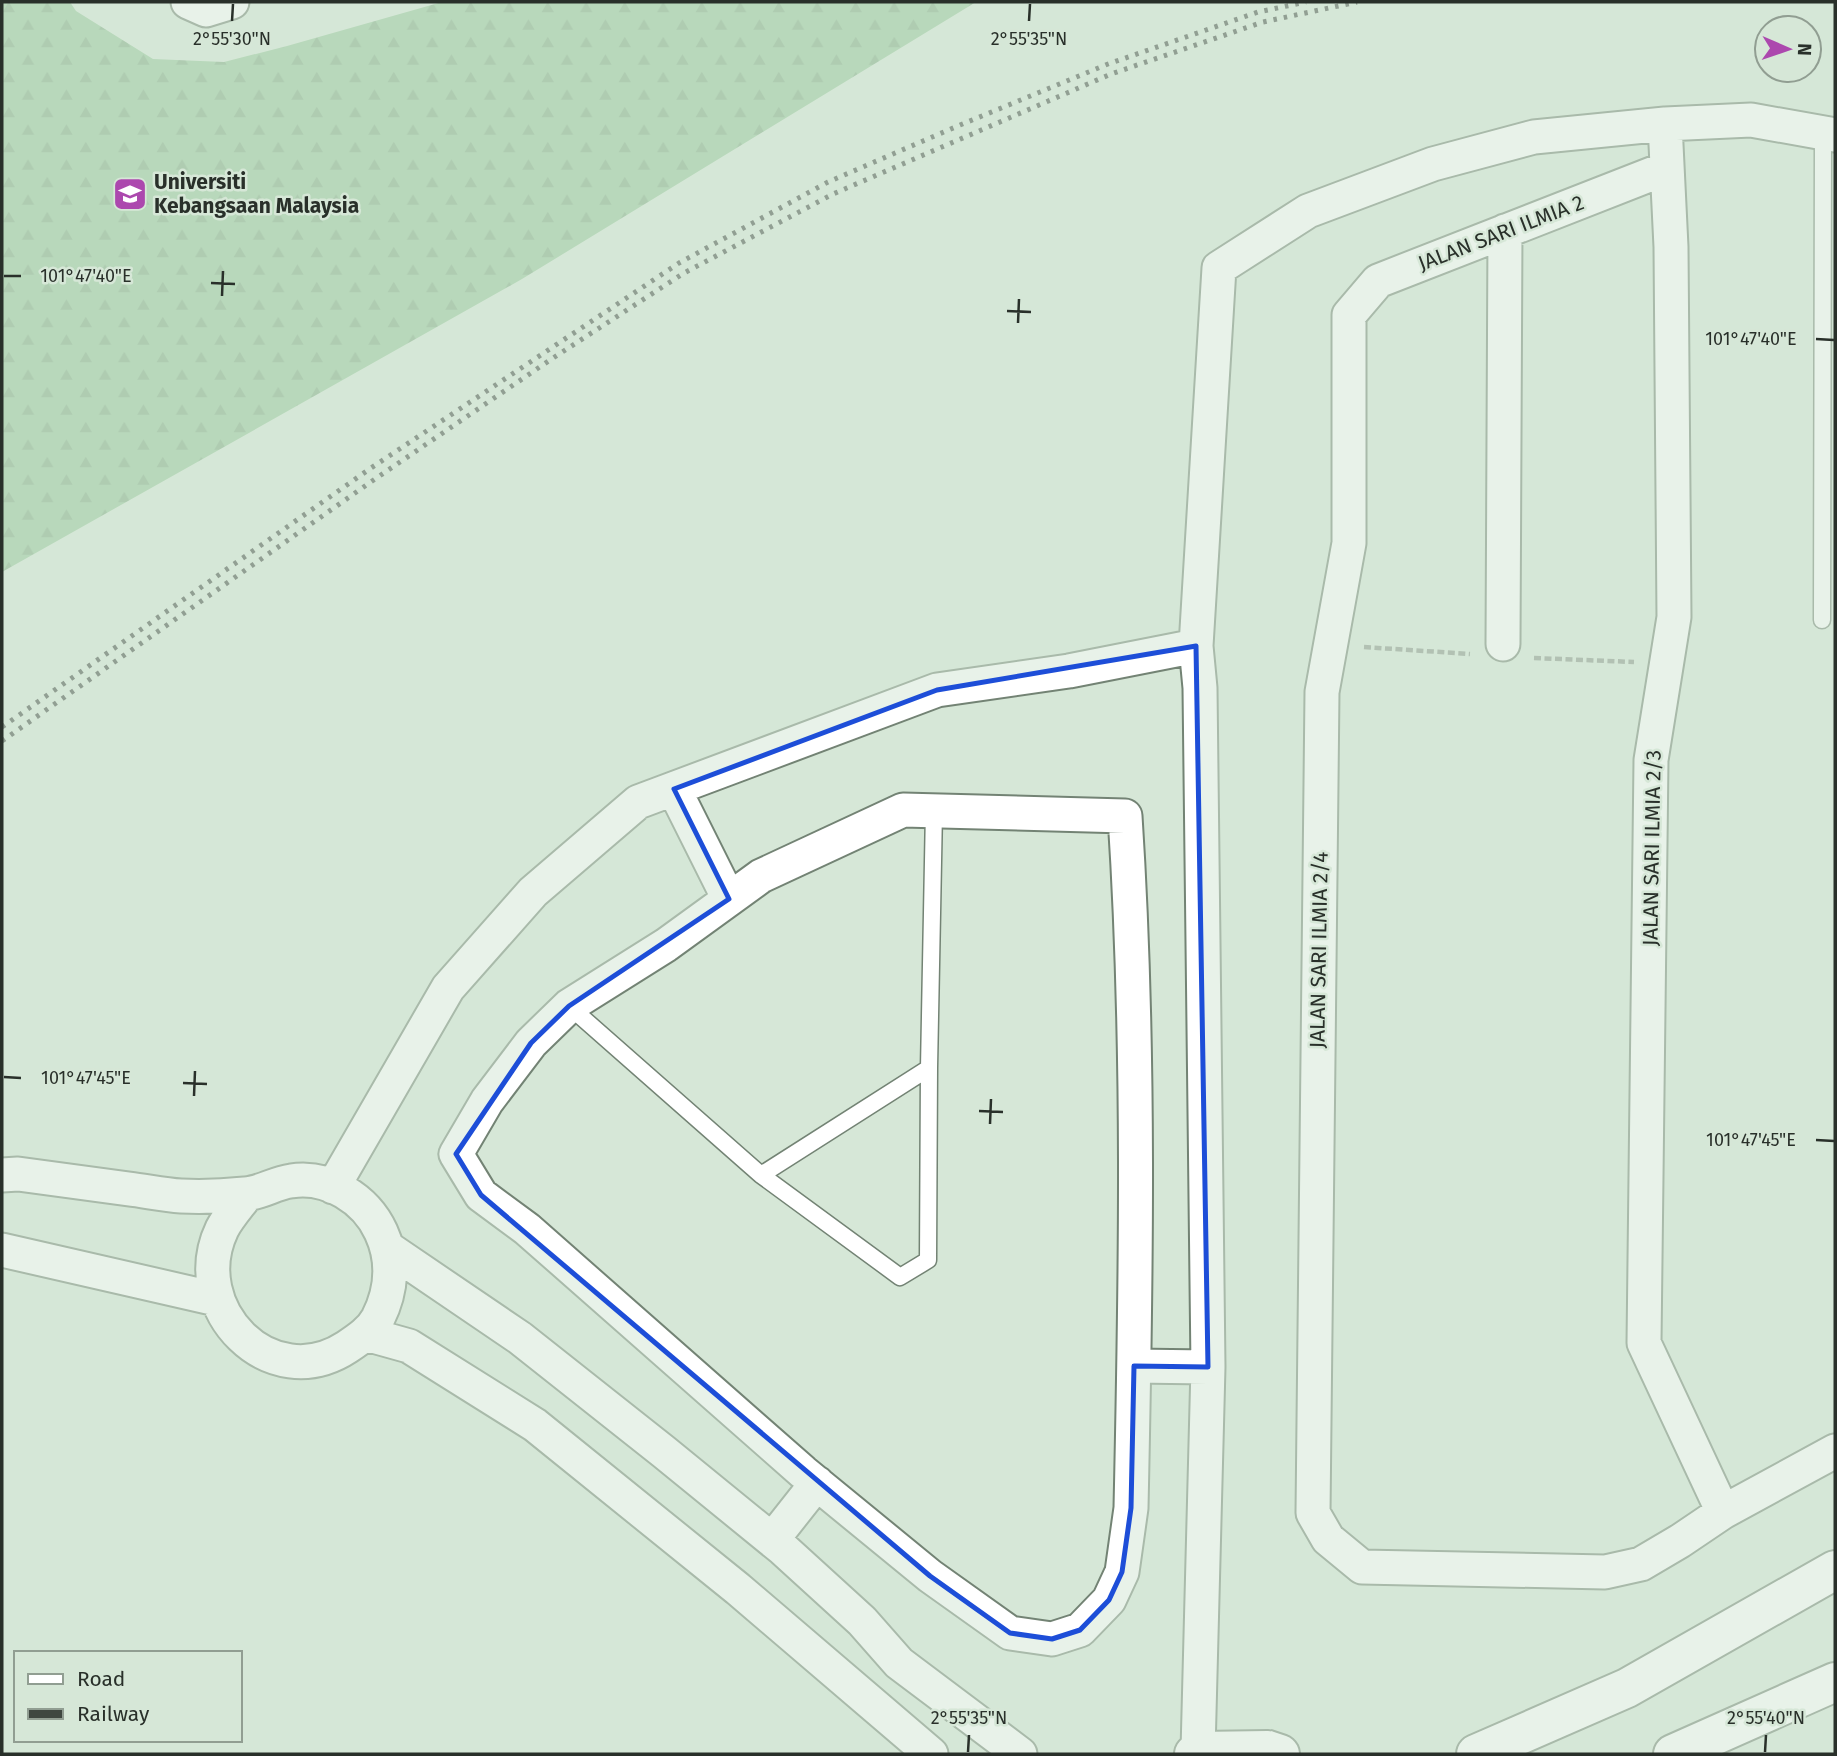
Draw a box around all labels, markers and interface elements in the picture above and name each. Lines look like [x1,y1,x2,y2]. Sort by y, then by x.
north arrow [1753,14,1823,84]
text: 2°55'30"N [193,28,271,50]
text: 2°55'35"N [991,28,1067,50]
text: N [1793,43,1816,56]
place label: Universiti Kebangsaan Malaysia [154,169,359,219]
school or university icon: Universiti Kebangsaan Malaysia [111,175,149,213]
street label: JALAN SARI ILMIA 2 [1414,189,1588,277]
text: 101°47'40"E [40,265,132,287]
text: 101°47'40"E [1705,328,1797,350]
street label: JALAN SARI ILMIA 2/3 [1637,750,1667,946]
street label: JALAN SARI ILMIA 2/4 [1304,851,1334,1049]
text: 101°47'45"E [41,1067,131,1089]
text: 101°47'45"E [1706,1129,1796,1151]
legend [14,1651,242,1742]
text: Road [77,1666,125,1692]
text: Railway [77,1701,150,1727]
text: 2°55'35"N [931,1707,1007,1729]
text: 2°55'40"N [1727,1707,1805,1729]

